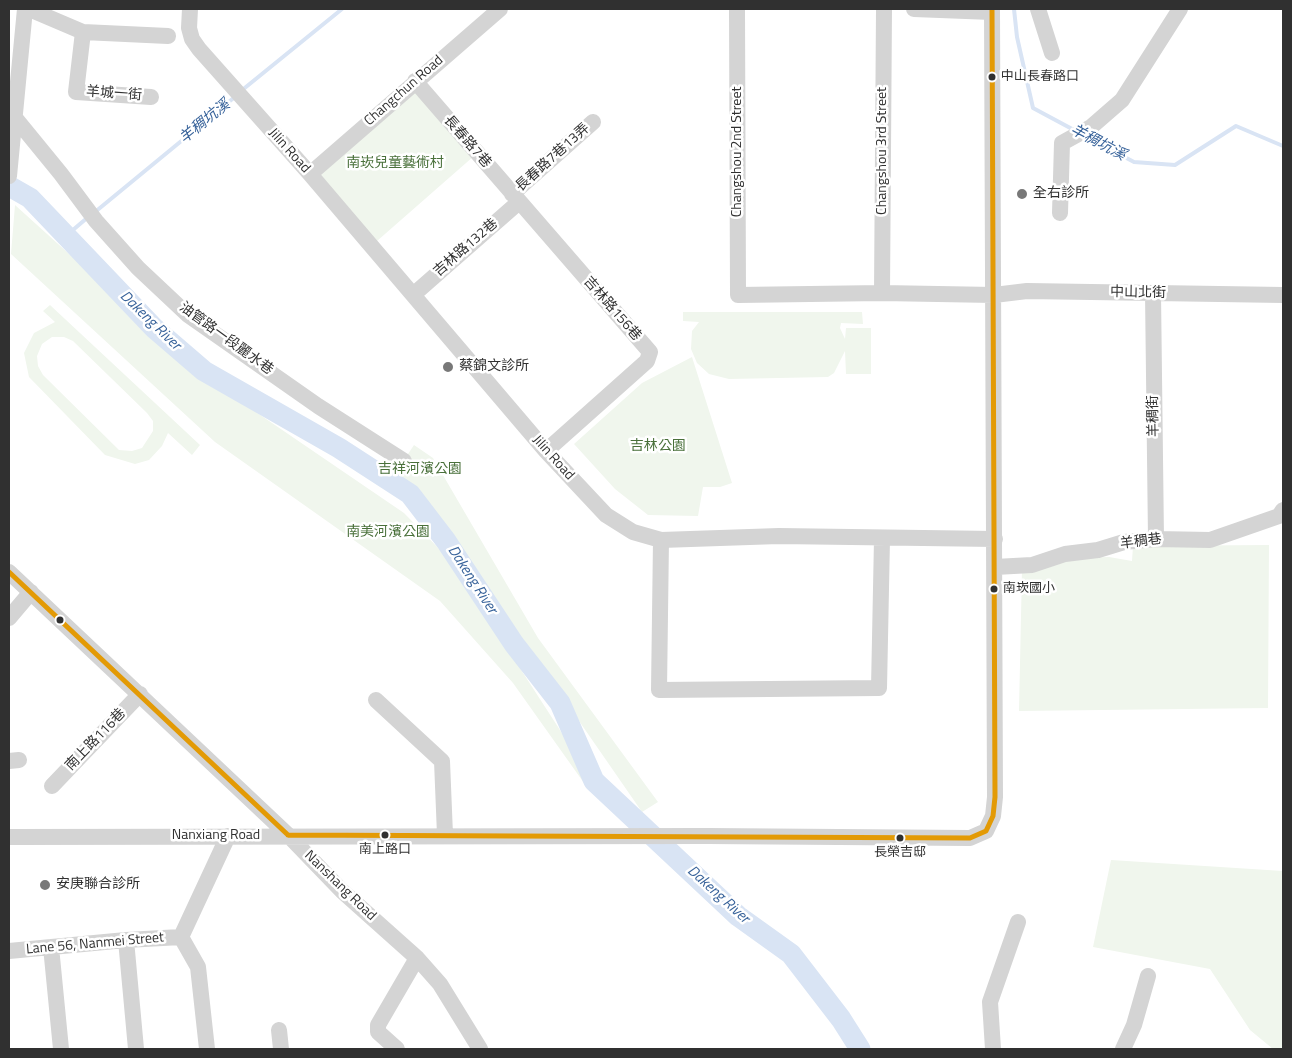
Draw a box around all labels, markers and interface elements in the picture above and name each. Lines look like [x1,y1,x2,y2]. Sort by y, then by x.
street label: Changchun Road [361,52,447,130]
place label: 中山長春路口 [1001,69,1079,85]
marker: 中山長春路口 [987,72,997,82]
street label: 羊城一街 [85,84,143,104]
street label: Changshou 2nd Street [730,87,746,217]
street label: Changshou 3rd Street [875,87,891,215]
water label: 羊稠坑溪 [176,96,234,148]
street label: 長春路7巷 [440,112,494,172]
street label: 長春路7巷13弄 [513,120,593,196]
water label: 羊稠坑溪 [1067,121,1129,165]
street label: Jilin Road [265,125,313,177]
park label: 南崁兒童藝術村 [346,156,444,172]
place label: 全右診所 [1033,186,1089,202]
marker: 全右診所 [1015,187,1029,201]
street label: 吉林路132巷 [430,216,502,280]
street label: 吉林路156巷 [580,273,644,345]
street label: 中山北街 [1110,284,1166,302]
water label: Dakeng River [116,288,184,354]
street label: 油管路一段麗水巷 [176,299,276,379]
place label: 蔡錦文診所 [459,359,529,375]
marker: 蔡錦文診所 [441,360,455,374]
street label: 羊稠街 [1145,395,1163,437]
street label: Jilin Road [529,432,577,484]
park label: 吉林公園 [630,439,686,455]
park label: 吉祥河濱公園 [378,462,462,478]
park label: 南美河濱公園 [346,525,430,541]
street label: 羊稠巷 [1119,531,1163,553]
water label: Dakeng River [443,543,501,617]
place label: 南崁國小 [1003,581,1055,597]
marker: 南崁國小 [989,584,999,594]
unlabelled marker [55,615,65,625]
street label: 南上路116巷 [62,706,130,774]
street label: Nanxiang Road [172,828,260,844]
marker: 南上路口 [380,830,390,840]
marker: 長榮吉邸 [895,833,905,843]
place label: 南上路口 [359,842,411,858]
place label: 長榮吉邸 [874,845,926,861]
street label: Nanshang Road [301,848,379,924]
water label: Dakeng River [683,862,753,928]
place label: 安庚聯合診所 [56,877,140,893]
marker: 安庚聯合診所 [38,878,52,892]
street label: Lane 56, Nanmei Street [25,930,165,958]

